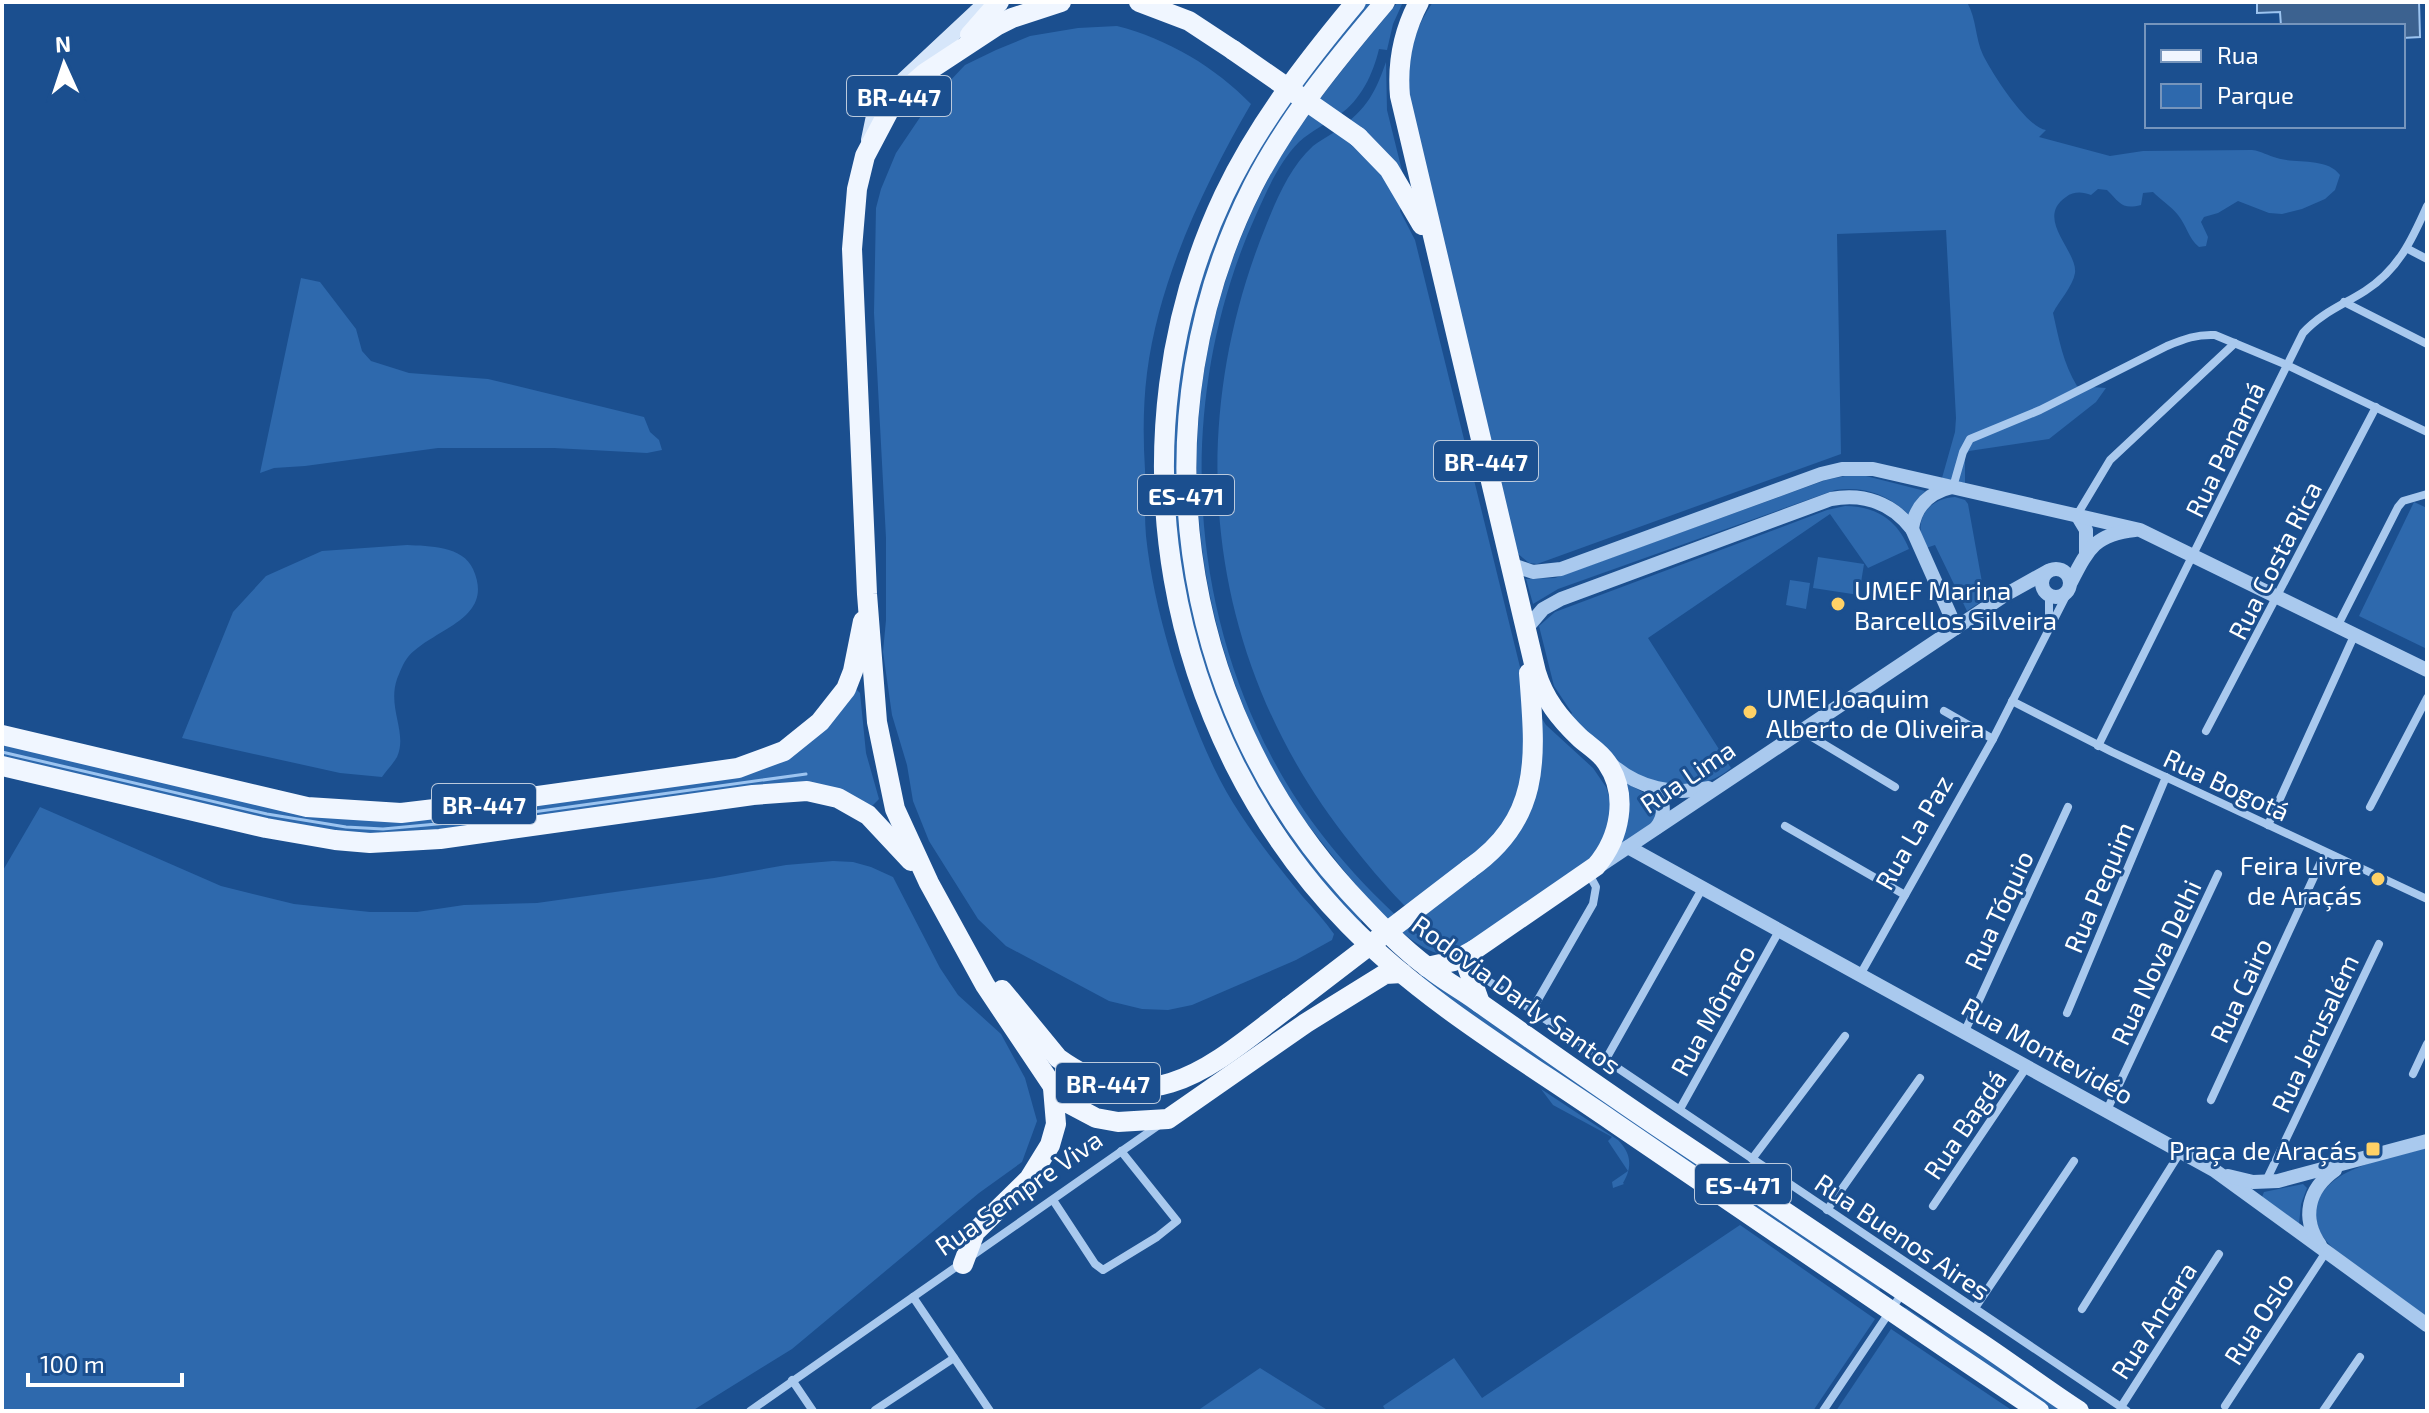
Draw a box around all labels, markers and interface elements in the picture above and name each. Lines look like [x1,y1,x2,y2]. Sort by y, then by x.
north arrow [24,24,104,104]
legend [2145,24,2405,128]
text: N [54,30,72,56]
text: Rua [2217,40,2259,69]
road number: BR-447 [847,76,951,116]
text: Parque [2217,80,2294,109]
street label: Rua Panamá [2178,376,2270,522]
road number: BR-447 [1434,441,1538,481]
road number: ES-471 [1138,475,1234,515]
street label: Rua Costa Rica [2221,476,2327,644]
place label: UMEF Marina Barcellos Silveira [1854,574,2057,635]
marker: UMEF Marina Barcellos Silveira [1829,595,1847,613]
place label: UMEI Joaquim Alberto de Oliveira [1766,682,1985,743]
marker: UMEI Joaquim Alberto de Oliveira [1741,703,1759,721]
street label: Rua Lima [1634,733,1740,819]
street label: Rua Bogotá [2159,741,2295,827]
street label: Rua La Paz [1868,769,1958,895]
road number: BR-447 [432,784,536,824]
street label: Rua Pequim [2057,817,2139,957]
street label: Rua Tóquio [1957,845,2039,975]
place label: Feira Livre de Araçás [2240,849,2362,912]
marker: Feira Livre de Araçás [2369,870,2387,888]
street label: Rua Nova Delhi [2103,875,2207,1049]
street label: Rodovia Darly Santos [1407,908,1627,1080]
street label: Rua Cairo [2202,933,2278,1047]
street label: Rua Mônaco [1663,939,1761,1081]
street label: Rua Jerusalém [2264,949,2364,1117]
street label: Rua Montevidéo [1957,990,2139,1110]
road number: BR-447 [1056,1063,1160,1103]
street label: Rua Bagdá [1916,1064,2012,1184]
street label: Rua Sempre Viva [929,1123,1107,1261]
place label: Praça de Araçás [2169,1134,2357,1167]
marker: Praça de Araçás [2364,1140,2382,1158]
road number: ES-471 [1695,1164,1791,1204]
street label: Rua Buenos Aires [1810,1166,1996,1306]
street label: Rua Ancara [2104,1256,2202,1384]
street label: Rua Oslo [2217,1266,2299,1370]
scale bar [28,1337,182,1387]
text: 100 m [40,1349,105,1378]

